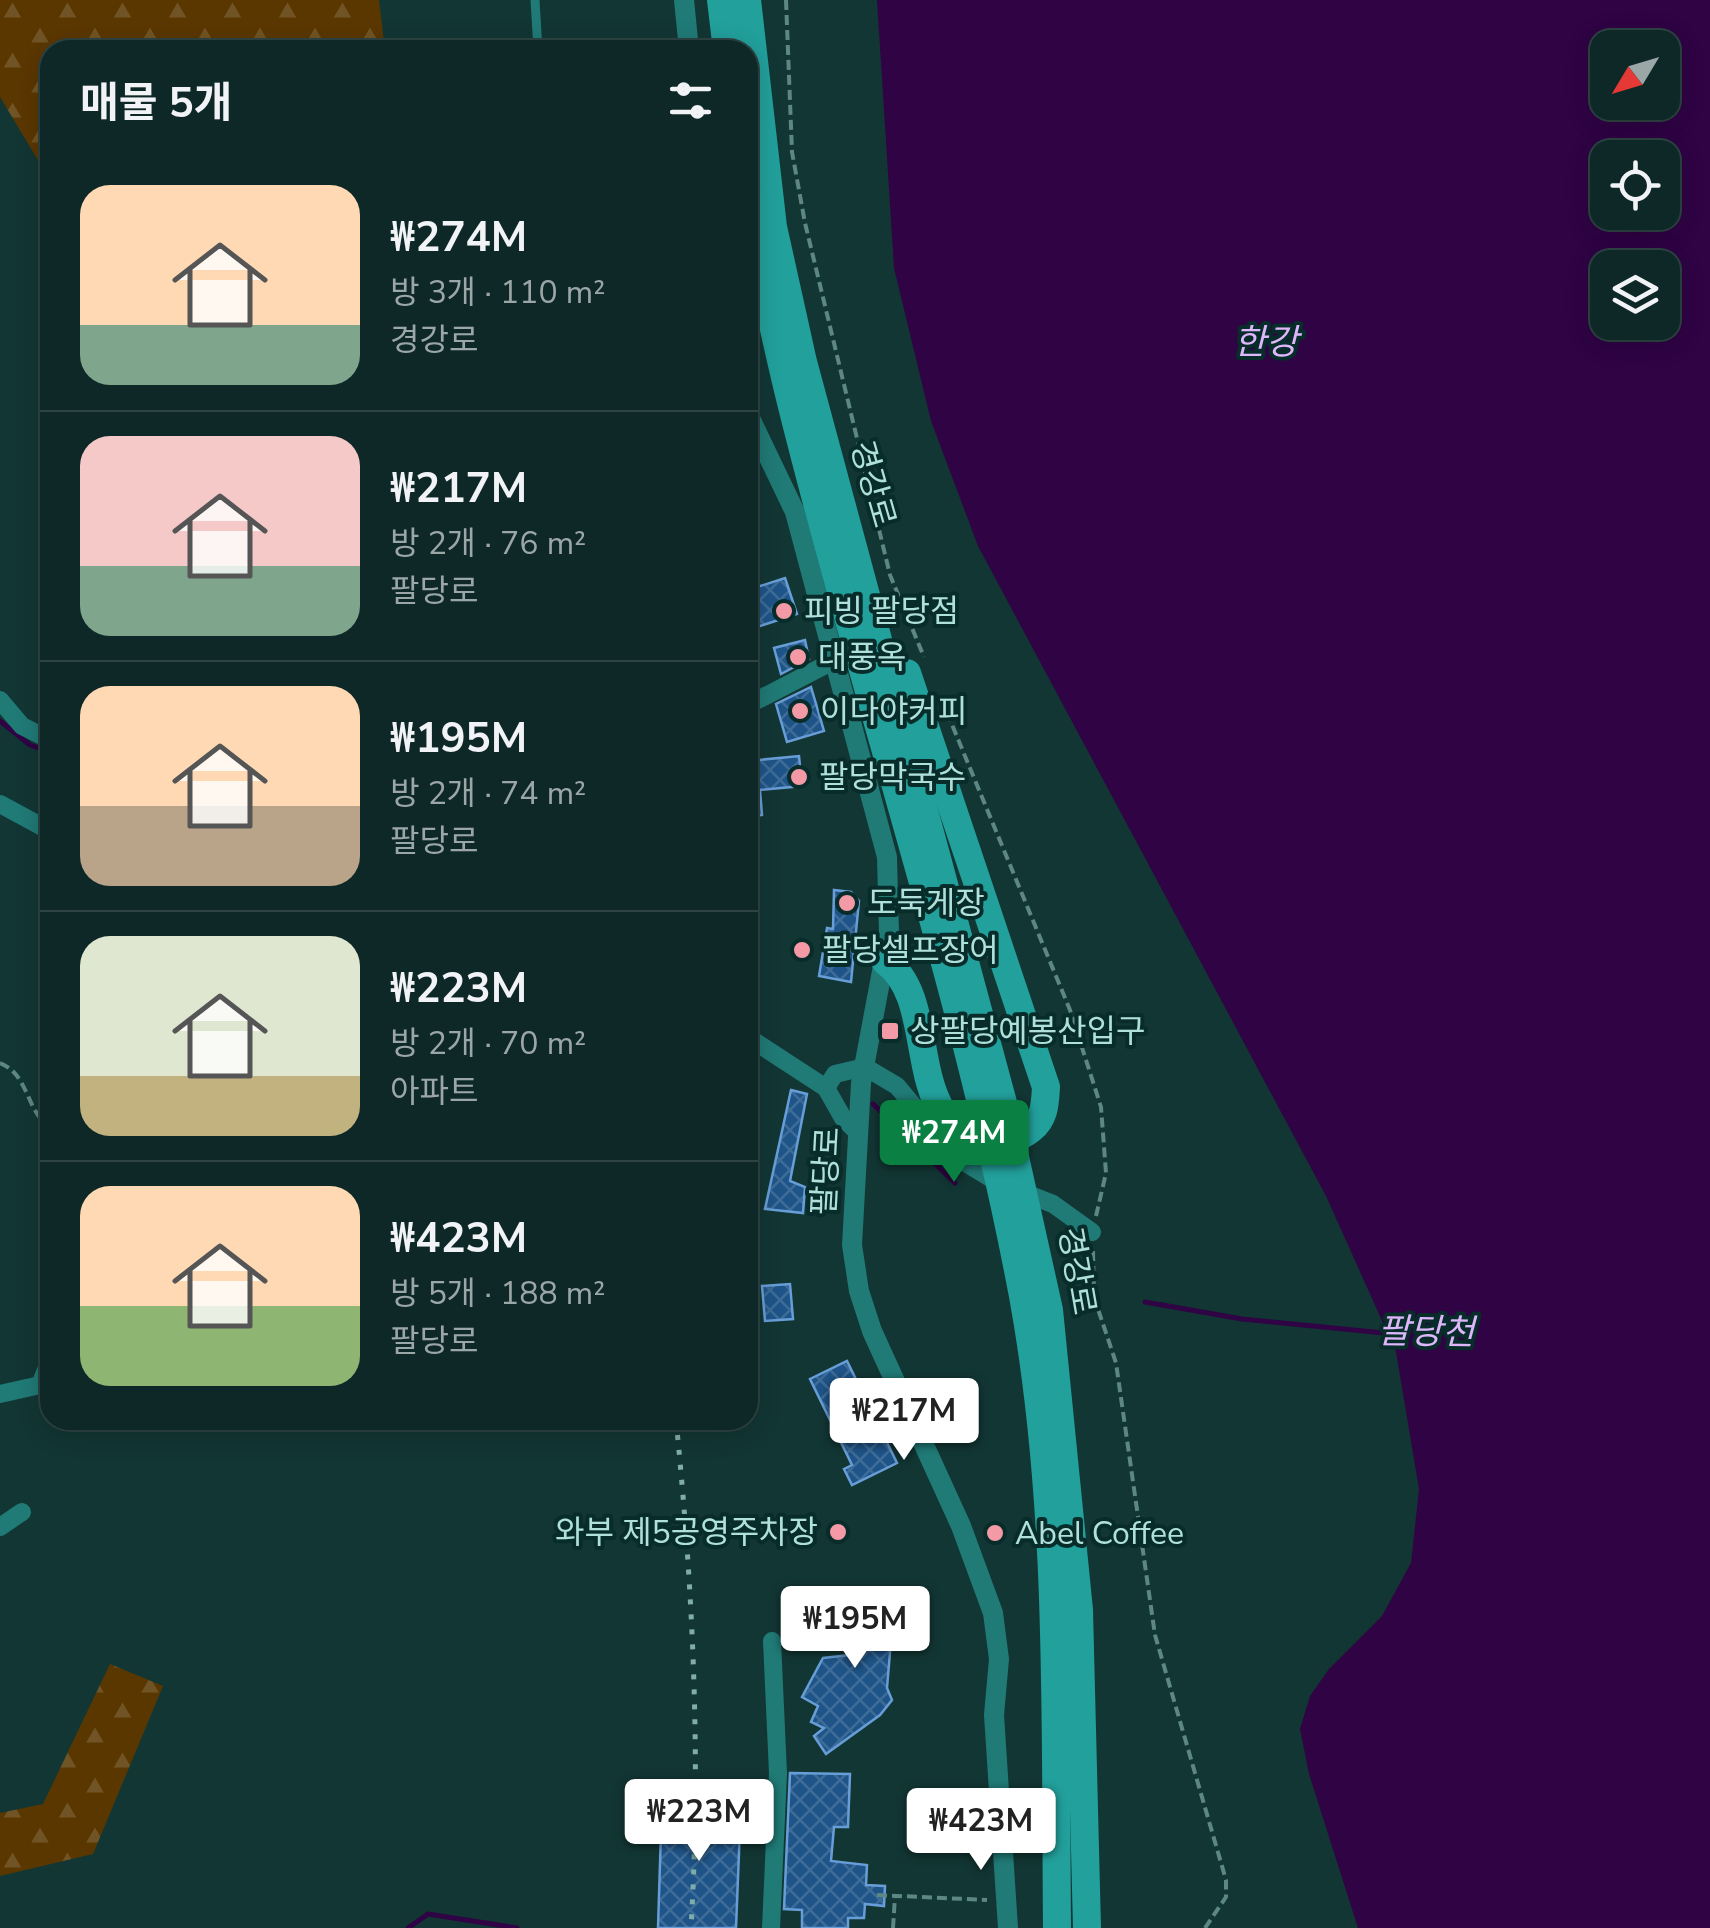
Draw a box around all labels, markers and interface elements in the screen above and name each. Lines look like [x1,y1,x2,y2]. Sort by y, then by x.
north arrow [1590,30,1680,120]
map controls [1590,30,1680,340]
icon: filters [663,73,718,128]
text: 매물 5개 [80,75,232,132]
button: locate [1590,140,1680,230]
text: ₩274M [390,209,527,266]
icon: home [160,225,280,345]
button: layers [1590,250,1680,340]
text: 방 3개 · 110 m² [390,271,605,314]
text: 경강로 [390,319,478,362]
water label: 한강 [1234,319,1303,366]
street label: 경강로 [840,436,906,532]
text: ₩217M [390,460,527,517]
icon: home [160,476,280,596]
text: 방 2개 · 76 m² [390,522,586,565]
text: 팔당로 [390,570,478,613]
place label: 피빙 팔당점 [804,590,959,633]
marker: 피빙 팔당점 [773,600,795,622]
place label: 대풍옥 [818,636,906,679]
marker: 대풍옥 [787,646,809,668]
place label: 이다야커피 [820,690,967,733]
marker: 이다야커피 [789,700,811,722]
text: ₩195M [390,710,527,767]
icon: home [160,726,280,846]
place label: 팔당막국수 [819,756,966,799]
marker: 팔당막국수 [788,766,810,788]
text: 방 2개 · 74 m² [390,772,586,815]
text: 팔당로 [390,820,478,863]
place label: 도둑게장 [867,882,985,925]
marker: 도둑게장 [836,892,858,914]
place label: 팔당셀프장어 [822,929,999,972]
marker: 팔당셀프장어 [791,939,813,961]
text: ₩223M [390,960,527,1017]
icon: home [160,976,280,1096]
place label: 상팔당예봉산입구 [910,1010,1146,1053]
marker: 상팔당예봉산입구 [879,1020,901,1042]
text: 방 2개 · 70 m² [390,1022,586,1065]
text: 아파트 [390,1070,478,1113]
pin: ₩274M [884,1100,1024,1185]
text: ₩274M [902,1111,1006,1154]
street label: 팔당로 [802,1126,850,1216]
text: ₩423M [390,1210,527,1267]
street label: 경강로 [1048,1224,1106,1318]
icon: home [160,1226,280,1346]
text: 방 5개 · 188 m² [390,1272,605,1315]
water label: 팔당천 [1377,1308,1478,1356]
text: 팔당로 [390,1320,478,1363]
pin: ₩217M [834,1378,974,1463]
text: ₩217M [852,1389,956,1432]
place label: 와부 제5공영주차장 [555,1511,818,1554]
place label: Abel Coffee [1015,1512,1184,1555]
marker: 와부 제5공영주차장 [827,1521,849,1543]
marker: Abel Coffee [984,1522,1006,1544]
pin: ₩195M [785,1586,925,1671]
text: ₩195M [803,1597,907,1640]
pin: ₩223M [629,1779,769,1864]
pin: ₩423M [911,1788,1051,1873]
text: ₩223M [647,1790,751,1833]
text: ₩423M [929,1799,1033,1842]

